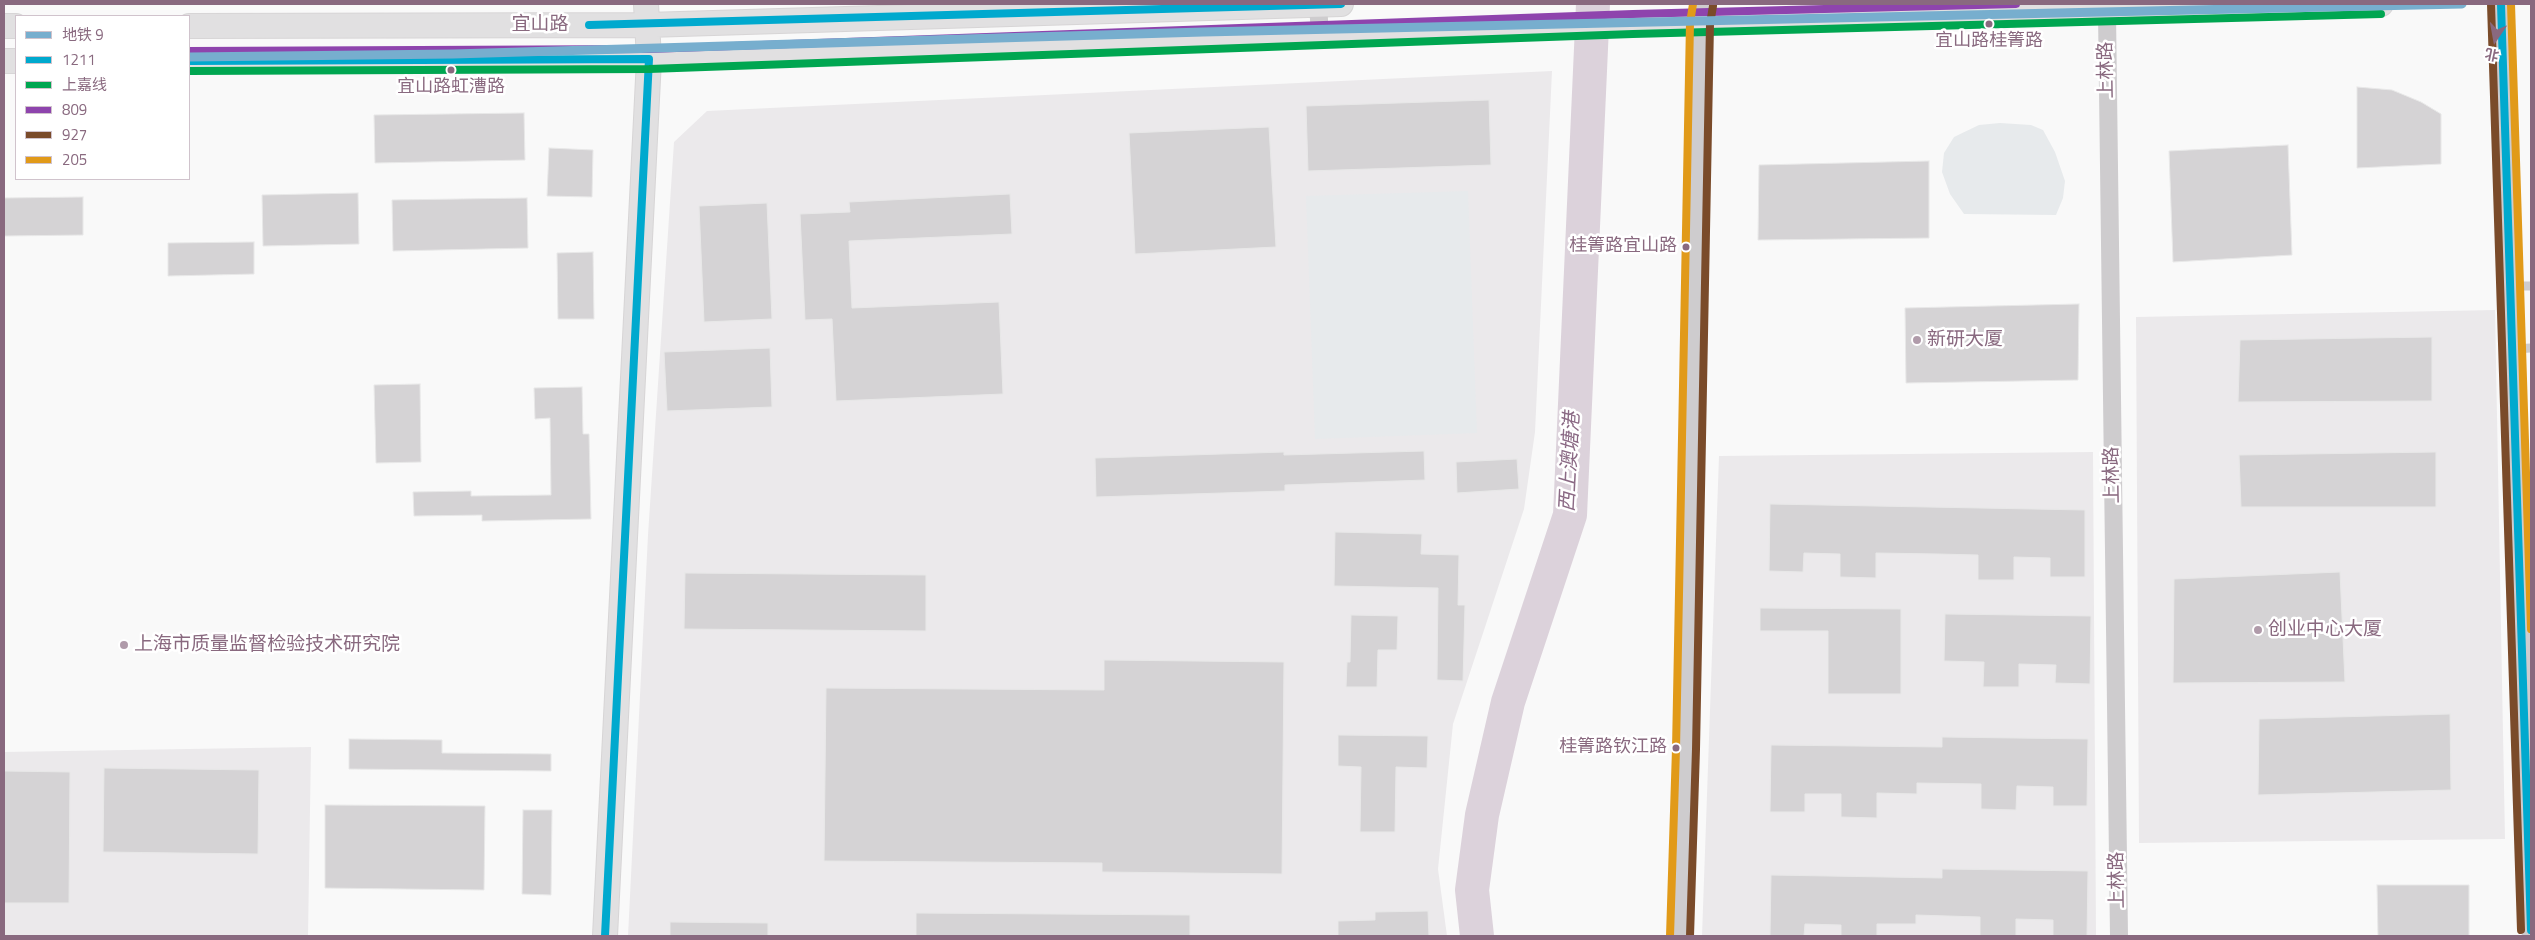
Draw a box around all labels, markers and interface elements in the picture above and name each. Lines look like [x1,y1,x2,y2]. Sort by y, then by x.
street label: 宜山路 [512,14,568,36]
legend [15,15,190,180]
north arrow [2470,15,2520,65]
marker: 宜山路桂箐路 [1984,19,1994,29]
text: 地铁 9 [62,23,104,46]
place label: 宜山路桂箐路 [1935,31,2043,53]
street label: 上林路 [2095,41,2119,99]
text: 北 [2483,43,2501,67]
text: 1211 [62,48,96,71]
marker: 宜山路虹漕路 [446,65,456,75]
text: 上嘉线 [62,73,107,96]
place label: 宜山路虹漕路 [397,77,505,99]
text: 809 [62,98,87,121]
text: 927 [62,123,87,146]
text: 205 [62,148,87,171]
place label: 桂箐路宜山路 [1569,236,1677,258]
marker: 桂箐路宜山路 [1681,242,1691,252]
place label: 新研大厦 [1927,329,2003,351]
marker: 新研大厦 [1911,334,1923,346]
water label: 西上澳塘港 [1556,411,1586,513]
street label: 上林路 [2101,446,2125,504]
place label: 创业中心大厦 [2268,619,2382,641]
marker: 创业中心大厦 [2252,624,2264,636]
place label: 上海市质量监督检验技术研究院 [134,634,400,656]
marker: 上海市质量监督检验技术研究院 [118,639,130,651]
place label: 桂箐路钦江路 [1559,737,1667,759]
marker: 桂箐路钦江路 [1671,743,1681,753]
street label: 上林路 [2106,851,2130,909]

